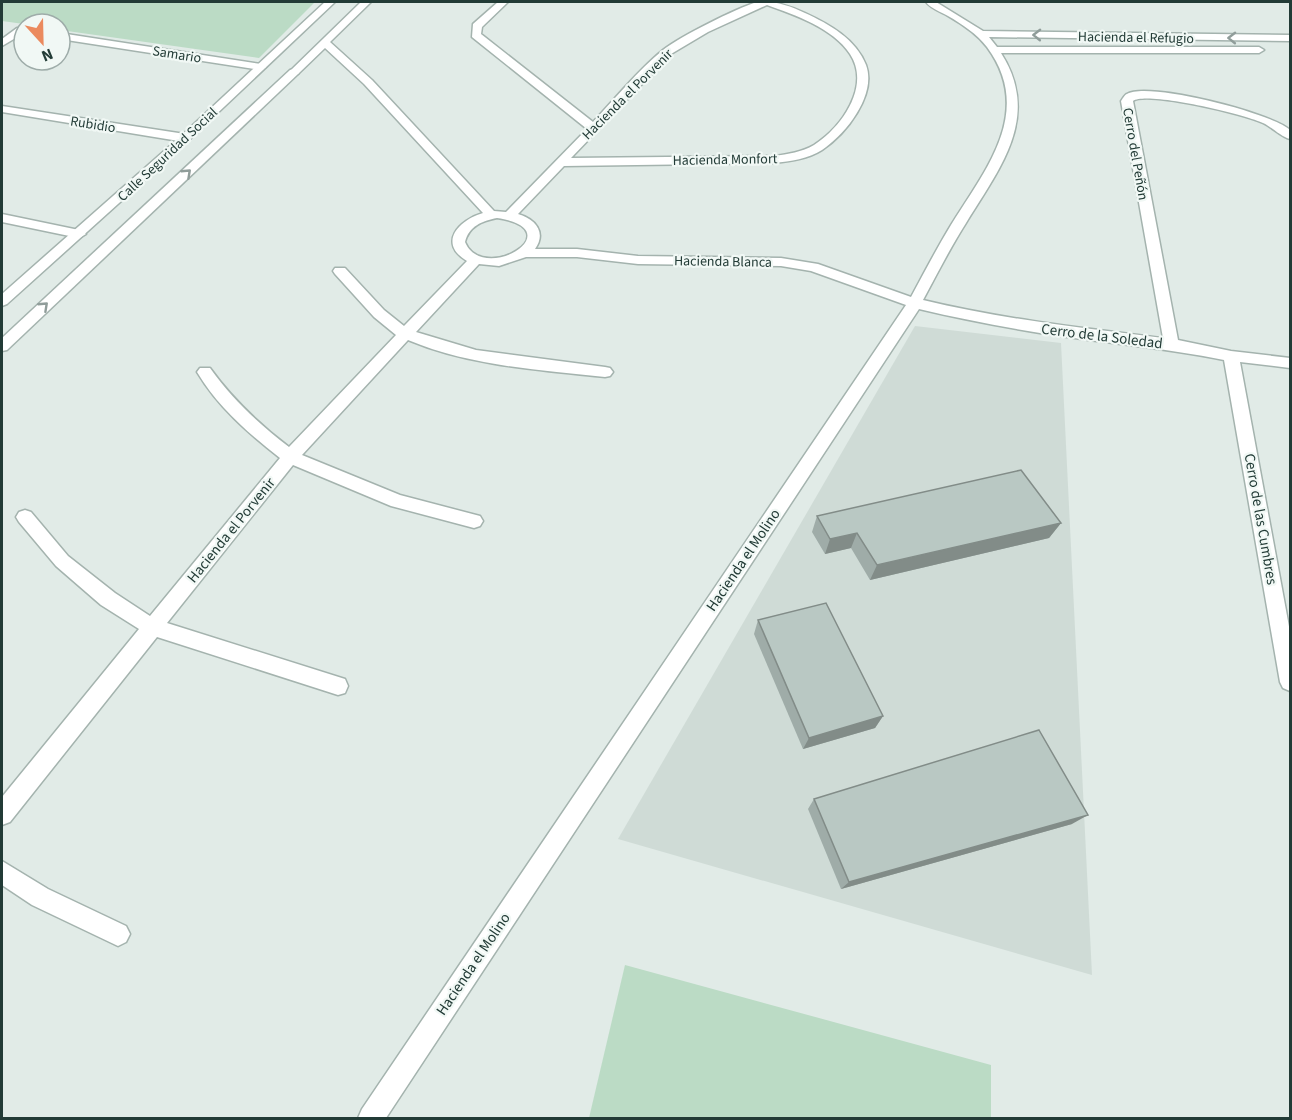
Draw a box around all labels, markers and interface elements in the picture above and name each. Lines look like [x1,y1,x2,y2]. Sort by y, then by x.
north arrow [12,12,72,72]
street label: Hacienda el Refugio [1078,27,1194,49]
one-way arrow [1033,29,1042,42]
one-way arrow [1228,32,1237,44]
street label: Samario [151,41,203,69]
text: N [38,43,56,67]
street label: Hacienda el Porvenir [578,45,678,145]
street label: Calle Seguridad Social [113,103,222,206]
street label: Cerro del Peñón [1117,106,1153,202]
street label: Rubidio [69,112,117,138]
street label: Hacienda Monfort [672,149,778,171]
one-way arrow [179,169,190,180]
street label: Hacienda Blanca [674,251,772,273]
one-way arrow [38,302,48,313]
street label: Cerro de la Soledad [1040,319,1164,354]
street label: Cerro de las Cumbres [1239,452,1282,586]
street label: Hacienda el Porvenir [182,473,281,587]
street label: Hacienda el Molino [701,505,786,616]
street label: Hacienda el Molino [431,909,516,1020]

